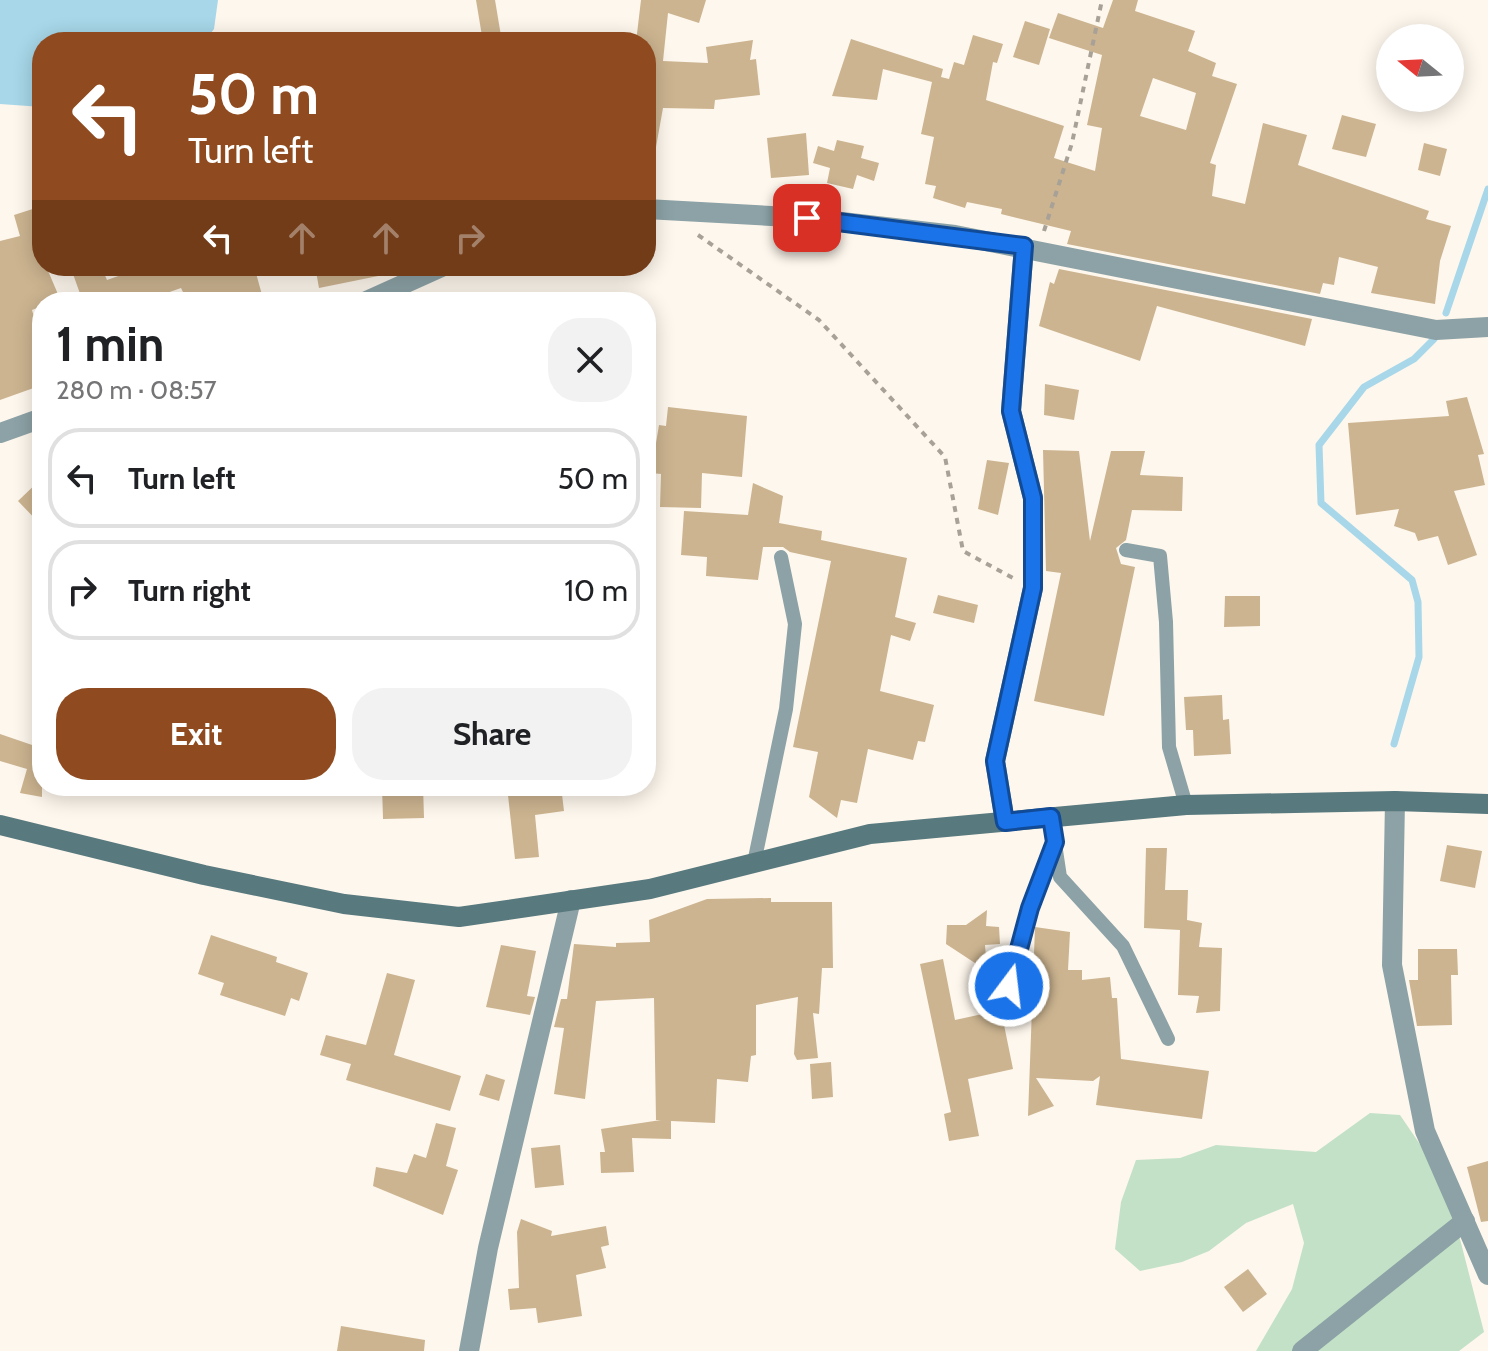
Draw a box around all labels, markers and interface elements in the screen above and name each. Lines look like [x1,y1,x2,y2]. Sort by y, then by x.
north arrow [1376,24,1464,112]
map controls [1376,24,1464,112]
text: 50 m [188,60,319,128]
icon: left [56,64,160,168]
text: Turn left [188,128,313,172]
pin [773,184,841,252]
icon: arrive [785,196,829,240]
icon: left [196,216,240,260]
icon: ahead [280,216,324,260]
icon: ahead [364,216,408,260]
icon: right [448,216,492,260]
text: 1 min [56,315,164,373]
button: close [548,318,632,402]
text: 280 m · 08:57 [56,374,217,406]
icon: left [60,456,104,500]
text: Turn left [128,460,236,497]
text: 50 m [558,460,628,497]
icon: right [60,568,104,612]
text: Turn right [128,572,251,609]
text: 10 m [564,572,628,609]
button: Exit [56,688,336,780]
button: Share [352,688,632,780]
position arrow [967,944,1051,1028]

